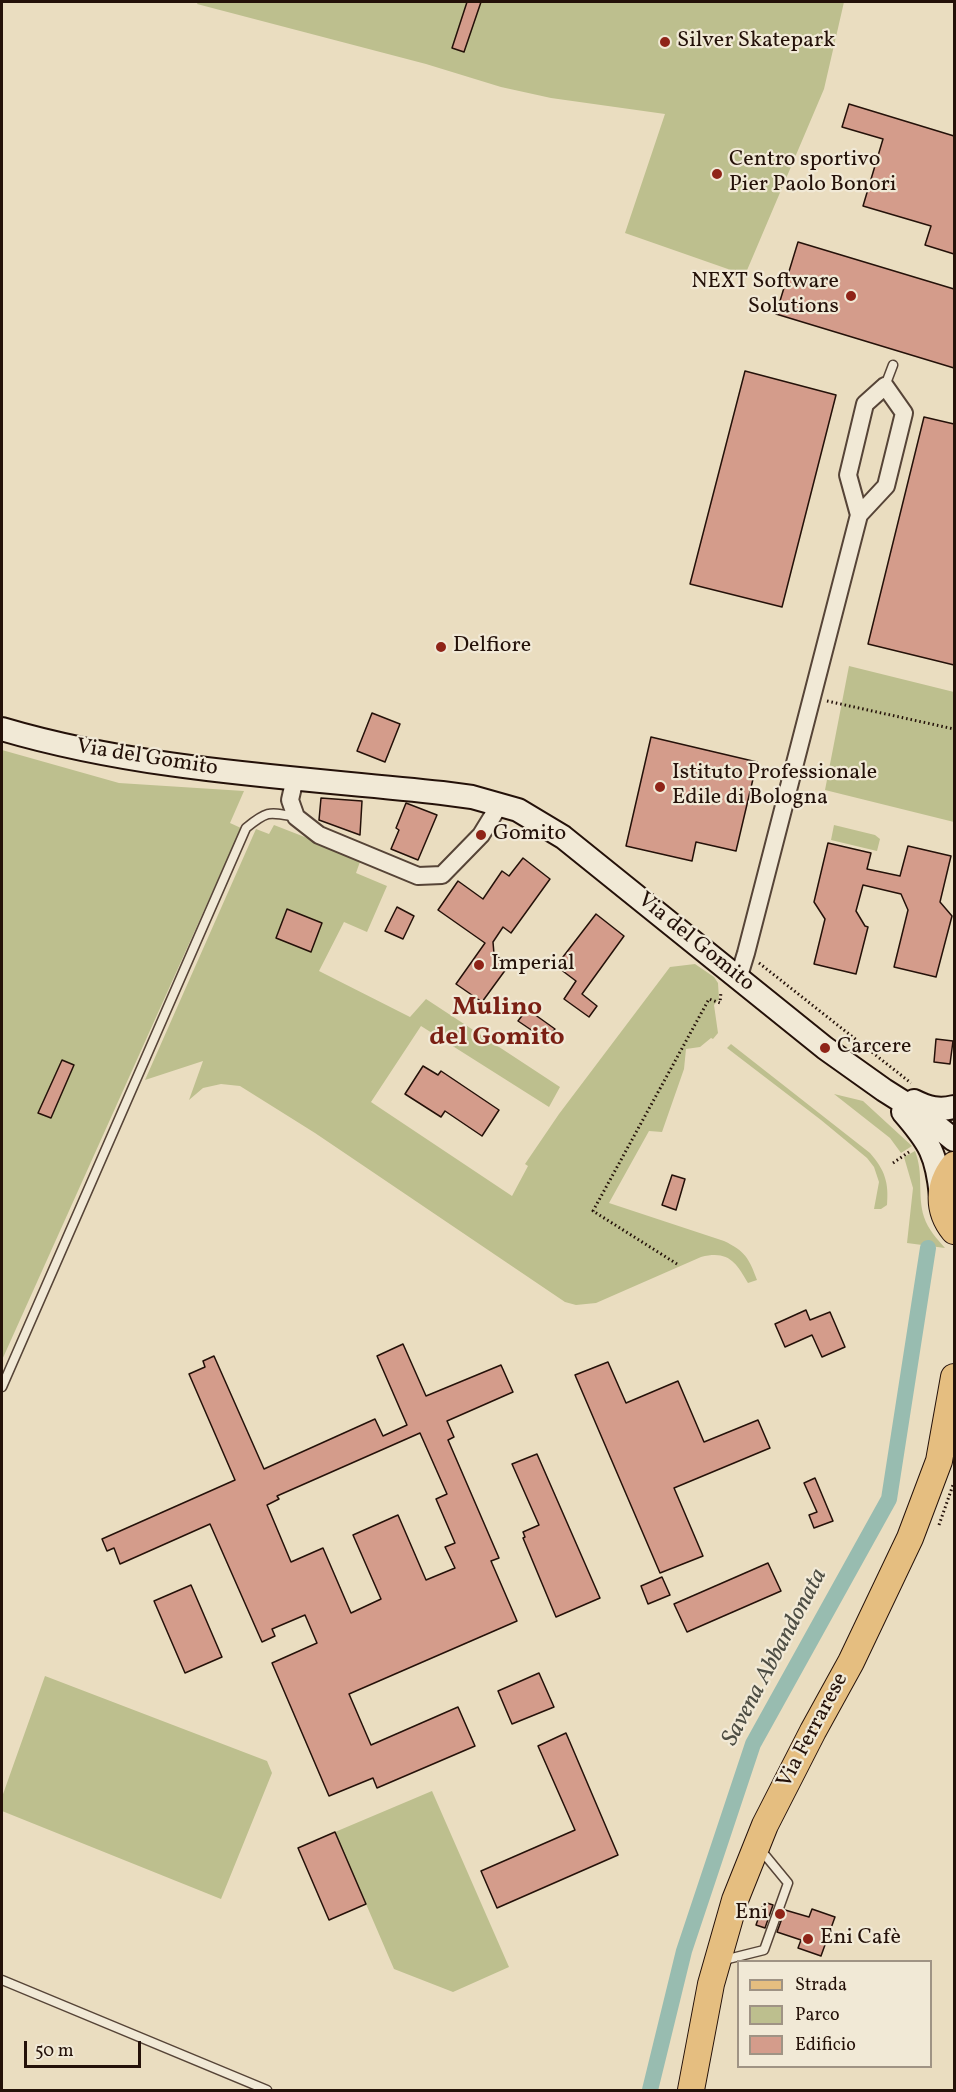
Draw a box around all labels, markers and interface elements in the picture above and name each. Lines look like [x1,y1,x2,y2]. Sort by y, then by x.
place label: Silver Skatepark [677,29,835,55]
marker: Silver Skatepark [658,35,672,49]
place label: Centro sportivo Pier Paolo Bonori [729,148,896,200]
marker: Centro sportivo Pier Paolo Bonori [710,167,724,181]
place label: NEXT Software Solutions [691,270,839,322]
marker: NEXT Software Solutions [844,289,858,303]
place label: Delfiore [453,634,531,660]
marker: Delfiore [434,640,448,654]
street label: Via del Gomito [74,735,220,783]
place label: Istituto Professionale Edile di Bologna [672,761,877,812]
marker: Istituto Professionale Edile di Bologna [653,780,667,794]
place label: Gomito [493,822,566,848]
marker: Gomito [474,828,488,842]
street label: Via del Gomito [631,888,759,998]
place label: Imperial [491,952,575,978]
marker: Imperial [472,958,486,972]
district label: Mulino del Gomito [429,993,565,1054]
place label: Carcere [837,1035,911,1061]
marker: Carcere [818,1041,832,1055]
water label: Savena Abbandonata [717,1564,835,1752]
street label: Via Ferrarese [773,1669,855,1793]
place label: Eni [735,1901,768,1927]
marker: Eni [773,1907,787,1921]
place label: Eni Cafè [820,1926,901,1952]
marker: Eni Cafè [801,1932,815,1946]
legend [737,1960,932,2068]
text: Strada [795,1973,847,1998]
text: Parco [795,2003,840,2028]
scale bar [27,2029,144,2067]
text: Edificio [795,2033,856,2058]
text: 50 m [35,2039,74,2064]

